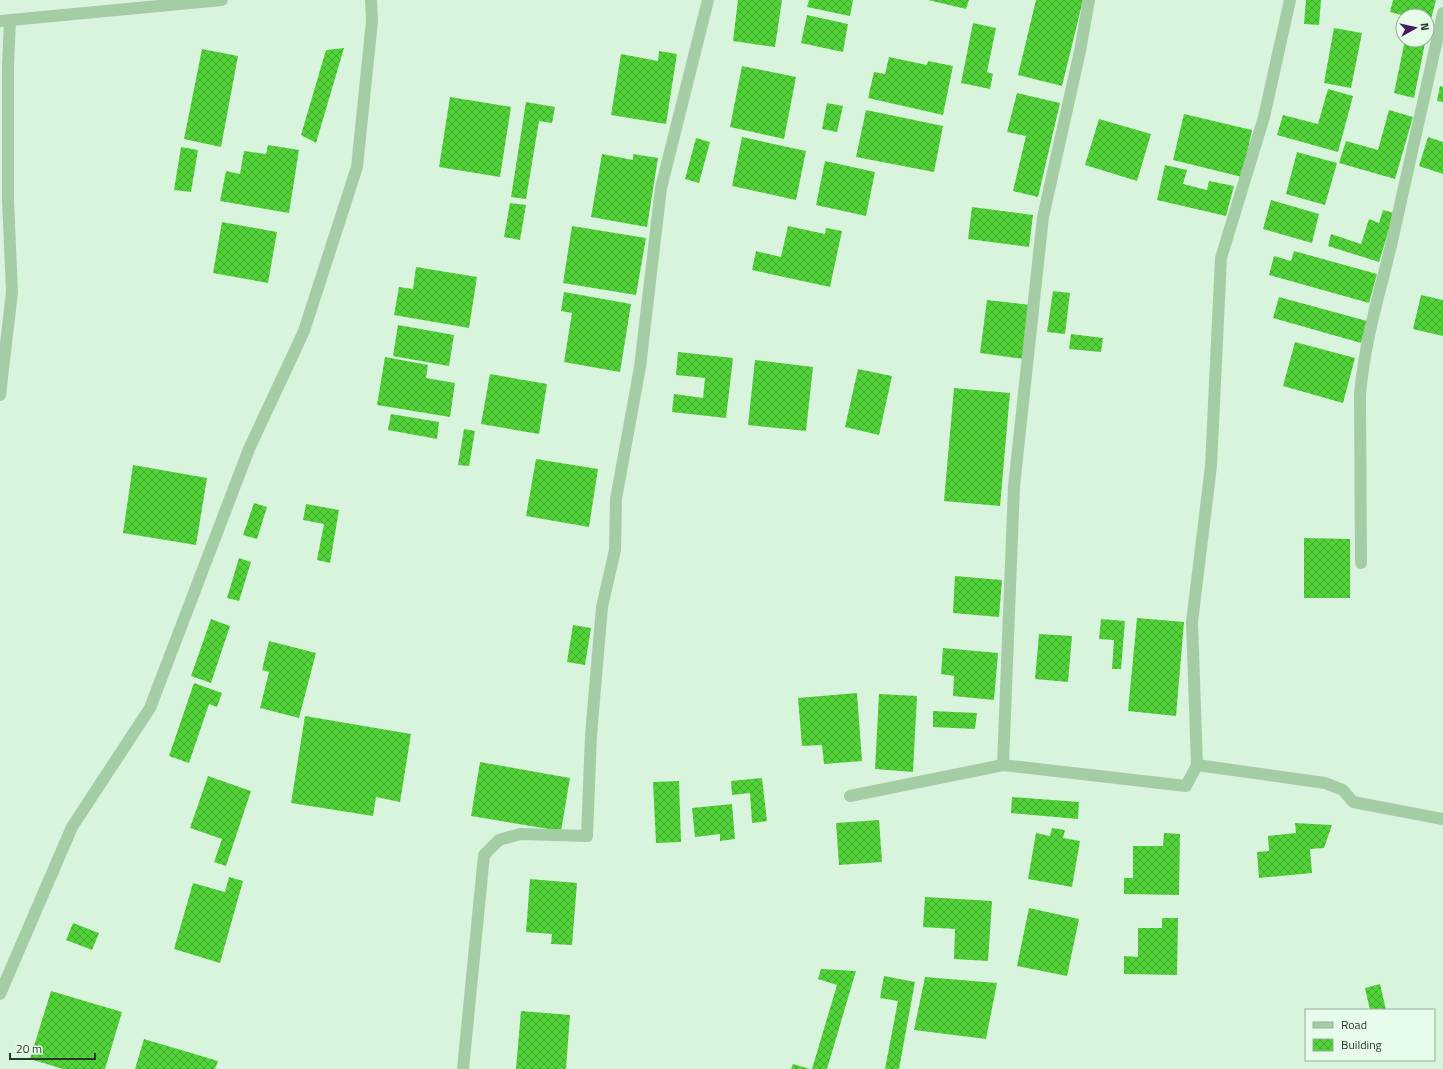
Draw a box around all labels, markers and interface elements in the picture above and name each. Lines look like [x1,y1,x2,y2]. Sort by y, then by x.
north arrow [1395,8,1435,48]
text: N [1416,22,1433,31]
legend [1305,1009,1435,1061]
text: Road [1341,1015,1367,1034]
scale bar [10,1035,95,1061]
text: Building [1341,1035,1382,1054]
text: 20 m [16,1039,42,1058]

